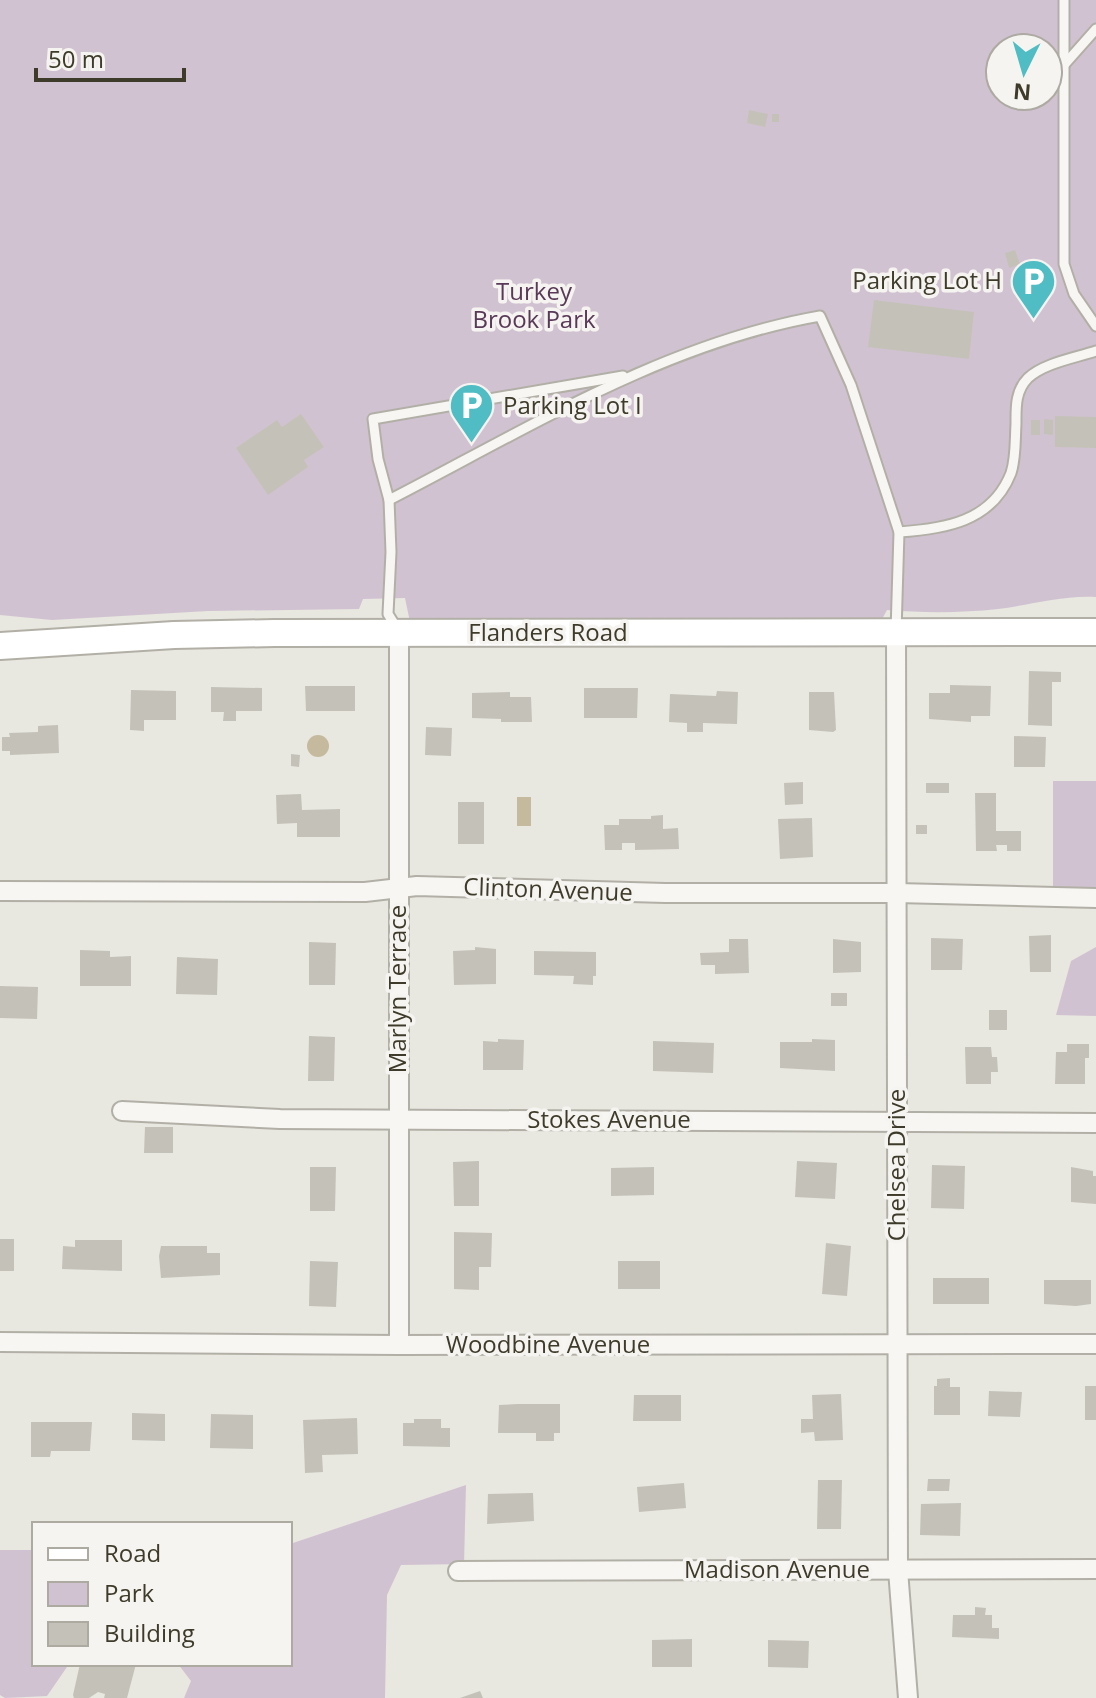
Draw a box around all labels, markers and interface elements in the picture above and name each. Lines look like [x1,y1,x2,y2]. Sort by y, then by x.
scale bar [36,32,184,82]
north arrow [984,32,1064,112]
text: 50 m [48,42,104,75]
text: N [1012,77,1032,109]
parking icon: Parking Lot H [1009,257,1057,320]
place label: Parking Lot H [852,263,1002,296]
park label: Turkey Brook Park [472,274,596,335]
parking icon: Parking Lot I [448,382,496,445]
place label: Parking Lot I [503,388,642,421]
street label: Flanders Road [468,615,628,648]
street label: Clinton Avenue [463,869,633,908]
street label: Marlyn Terrace [380,905,413,1073]
street label: Chelsea Drive [879,1089,912,1241]
street label: Stokes Avenue [527,1102,691,1135]
street label: Woodbine Avenue [446,1327,650,1360]
legend [32,1522,292,1666]
text: Road [104,1536,161,1569]
street label: Madison Avenue [684,1552,870,1585]
text: Park [104,1576,155,1609]
text: Building [104,1616,195,1649]

